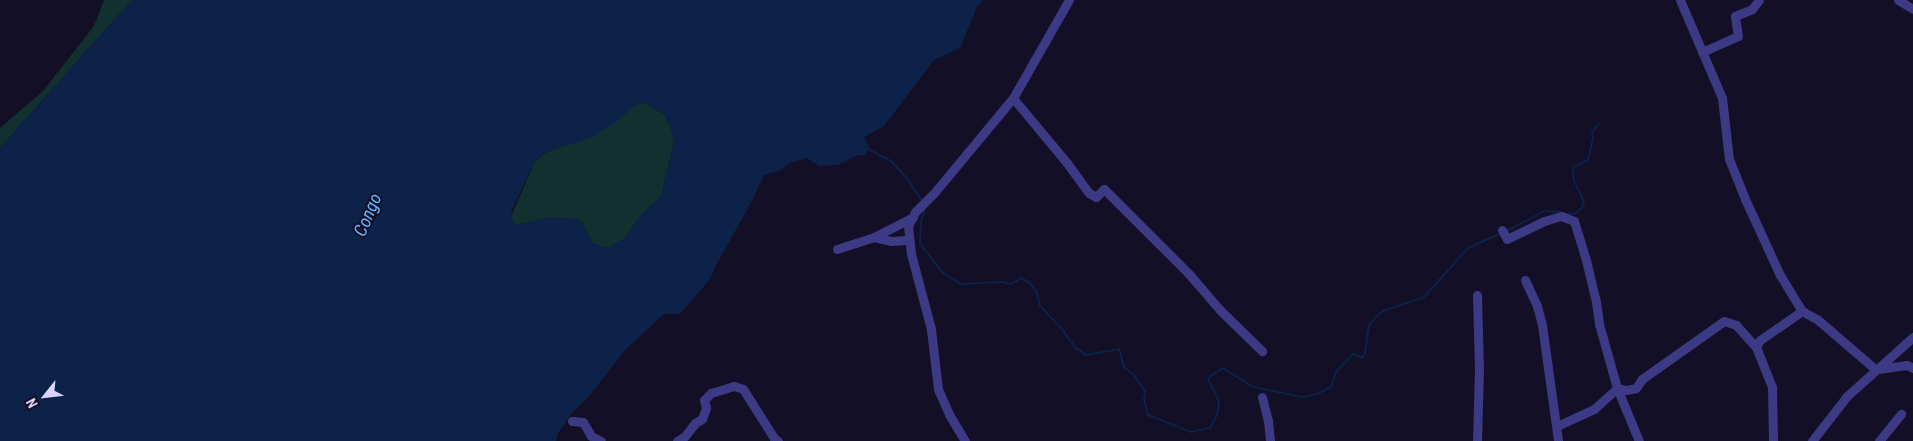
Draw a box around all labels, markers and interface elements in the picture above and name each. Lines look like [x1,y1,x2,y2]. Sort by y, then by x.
water label: Congo [349,190,387,240]
north arrow [20,371,70,421]
text: N [23,396,41,411]

